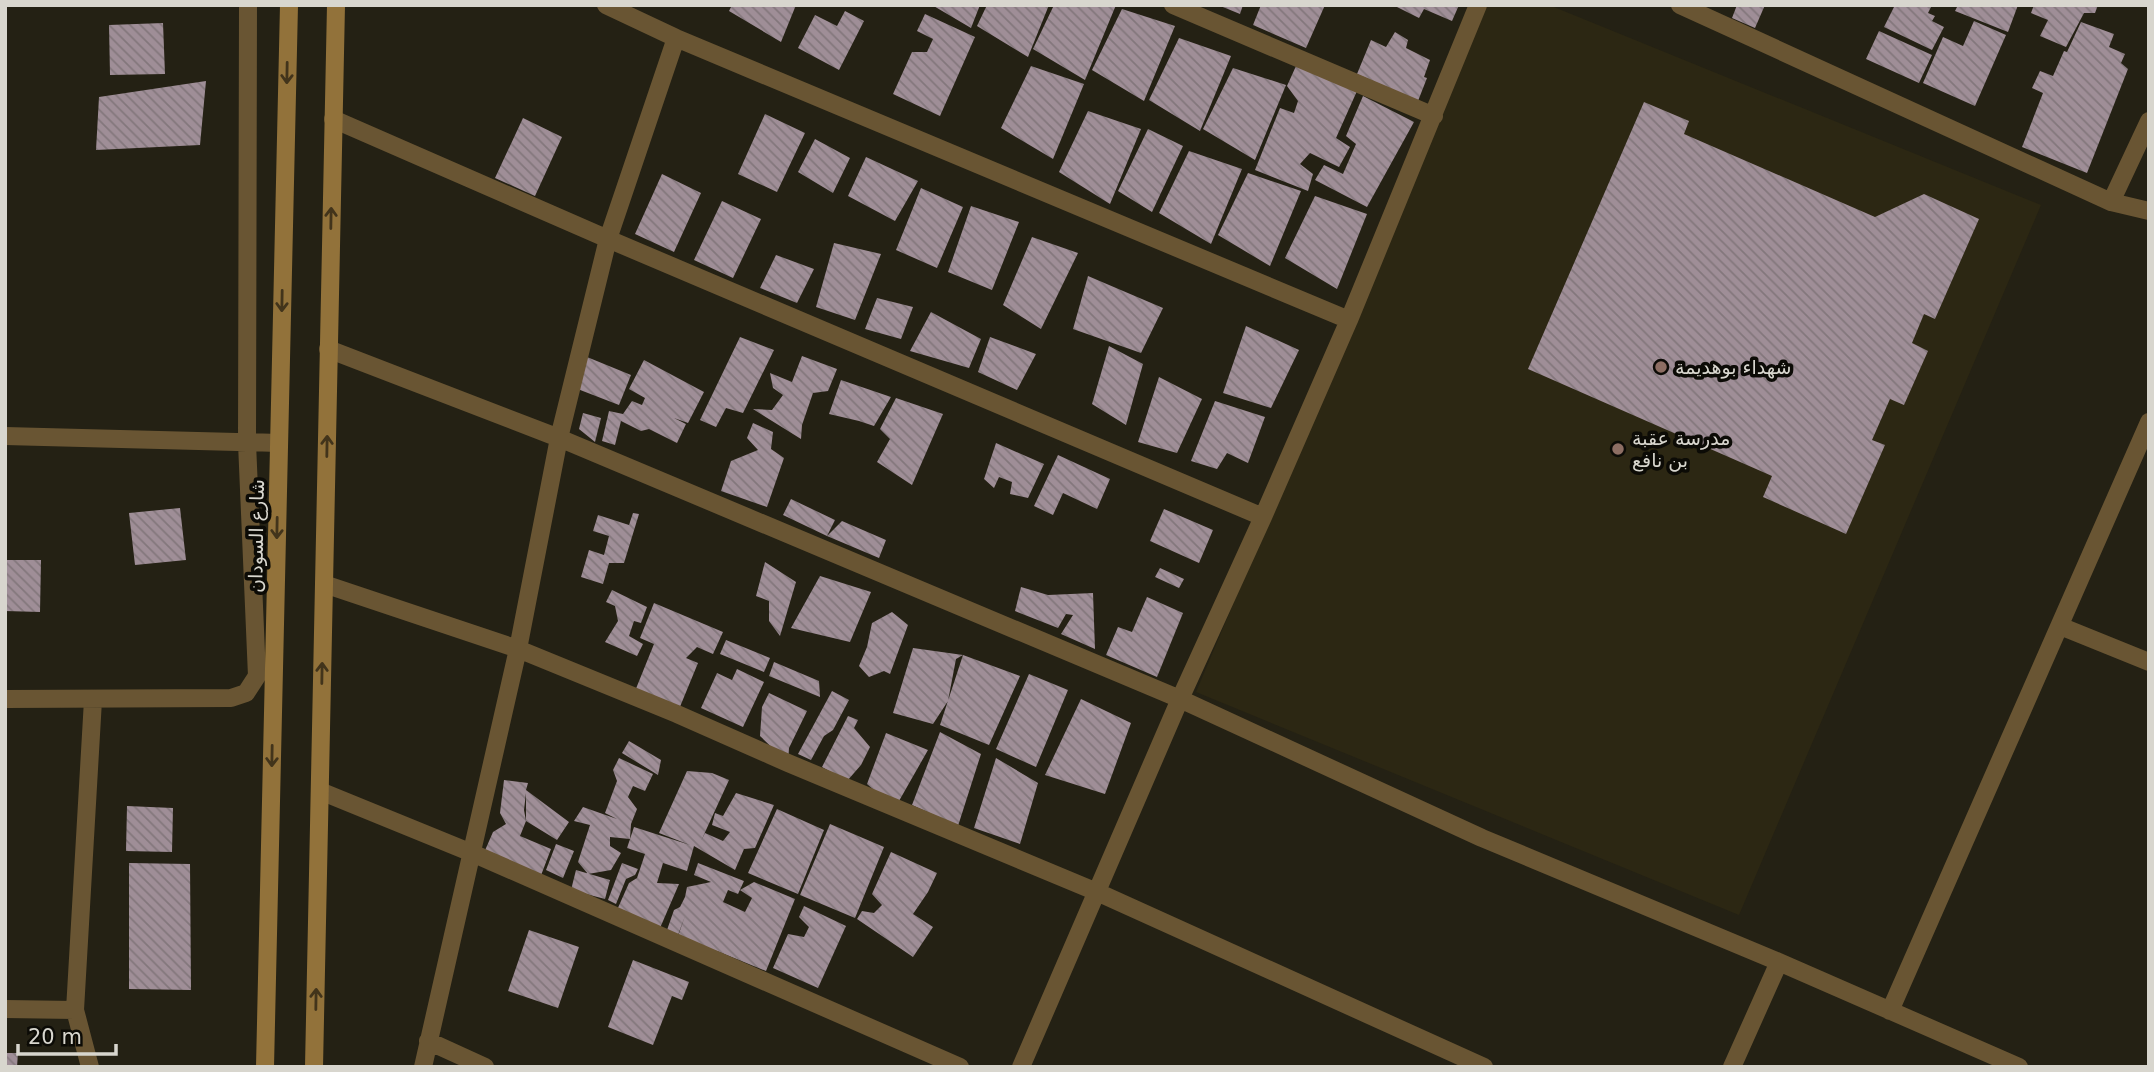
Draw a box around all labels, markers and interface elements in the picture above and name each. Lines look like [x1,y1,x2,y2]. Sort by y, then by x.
one-way arrow [281,62,294,85]
one-way arrow [324,207,338,230]
one-way arrow [275,289,289,312]
place label: شهداء بوهديمة [1675,356,1791,379]
marker: شهداء بوهديمة [1653,359,1669,375]
place label: مدرسة عقبة بن نافع [1632,427,1730,472]
one-way arrow [320,434,333,457]
marker: مدرسة عقبة بن نافع [1610,441,1626,457]
street label: شارع السودان [244,479,269,593]
one-way arrow [270,517,284,540]
one-way arrow [315,662,329,685]
one-way arrow [265,744,279,767]
one-way arrow [309,987,322,1010]
scale bar [18,1012,116,1056]
text: 20 m [28,1025,82,1049]

